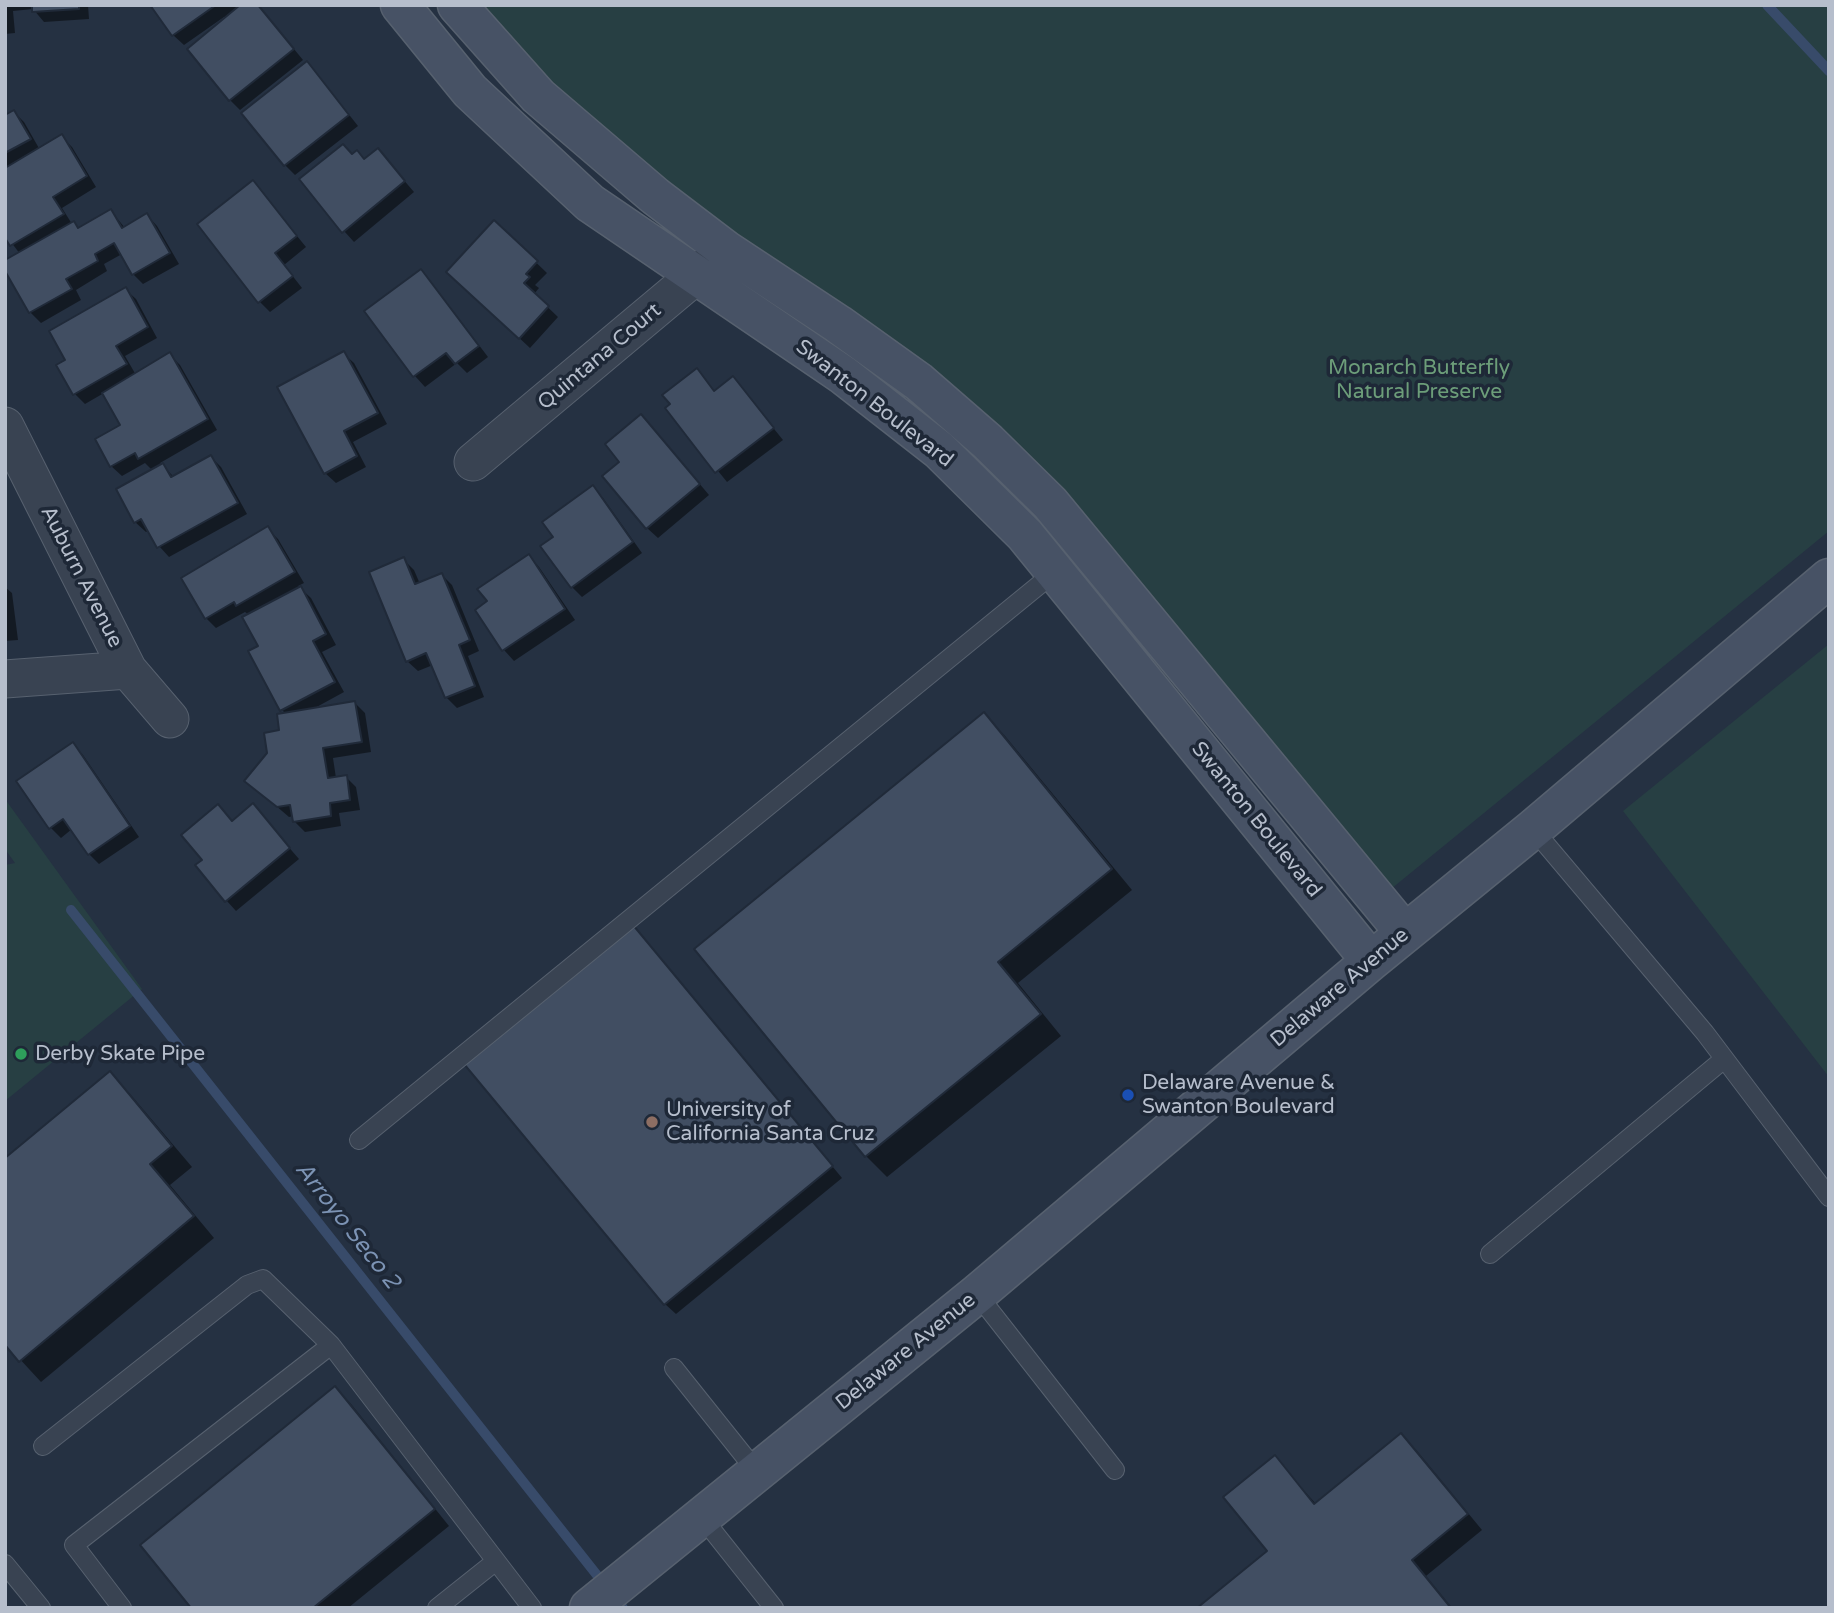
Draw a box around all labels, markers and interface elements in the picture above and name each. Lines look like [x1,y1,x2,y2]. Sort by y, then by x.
street label: Quintana Court [533,298,667,416]
street label: Swanton Boulevard [790,335,958,473]
park label: Monarch Butterfly Natural Preserve [1328,355,1510,405]
street label: Auburn Avenue [34,502,128,652]
street label: Swanton Boulevard [1186,737,1326,903]
street label: Delaware Avenue [1266,923,1414,1053]
place label: Derby Skate Pipe [35,1041,205,1067]
marker: Derby Skate Pipe [13,1046,29,1062]
place label: Delaware Avenue & Swanton Boulevard [1142,1070,1335,1120]
marker: Delaware Avenue & Swanton Boulevard [1120,1087,1136,1103]
place label: University of California Santa Cruz [666,1097,875,1147]
marker: University of California Santa Cruz [644,1114,660,1130]
water label: Arroyo Seco 2 [289,1157,405,1295]
street label: Delaware Avenue [831,1288,981,1416]

